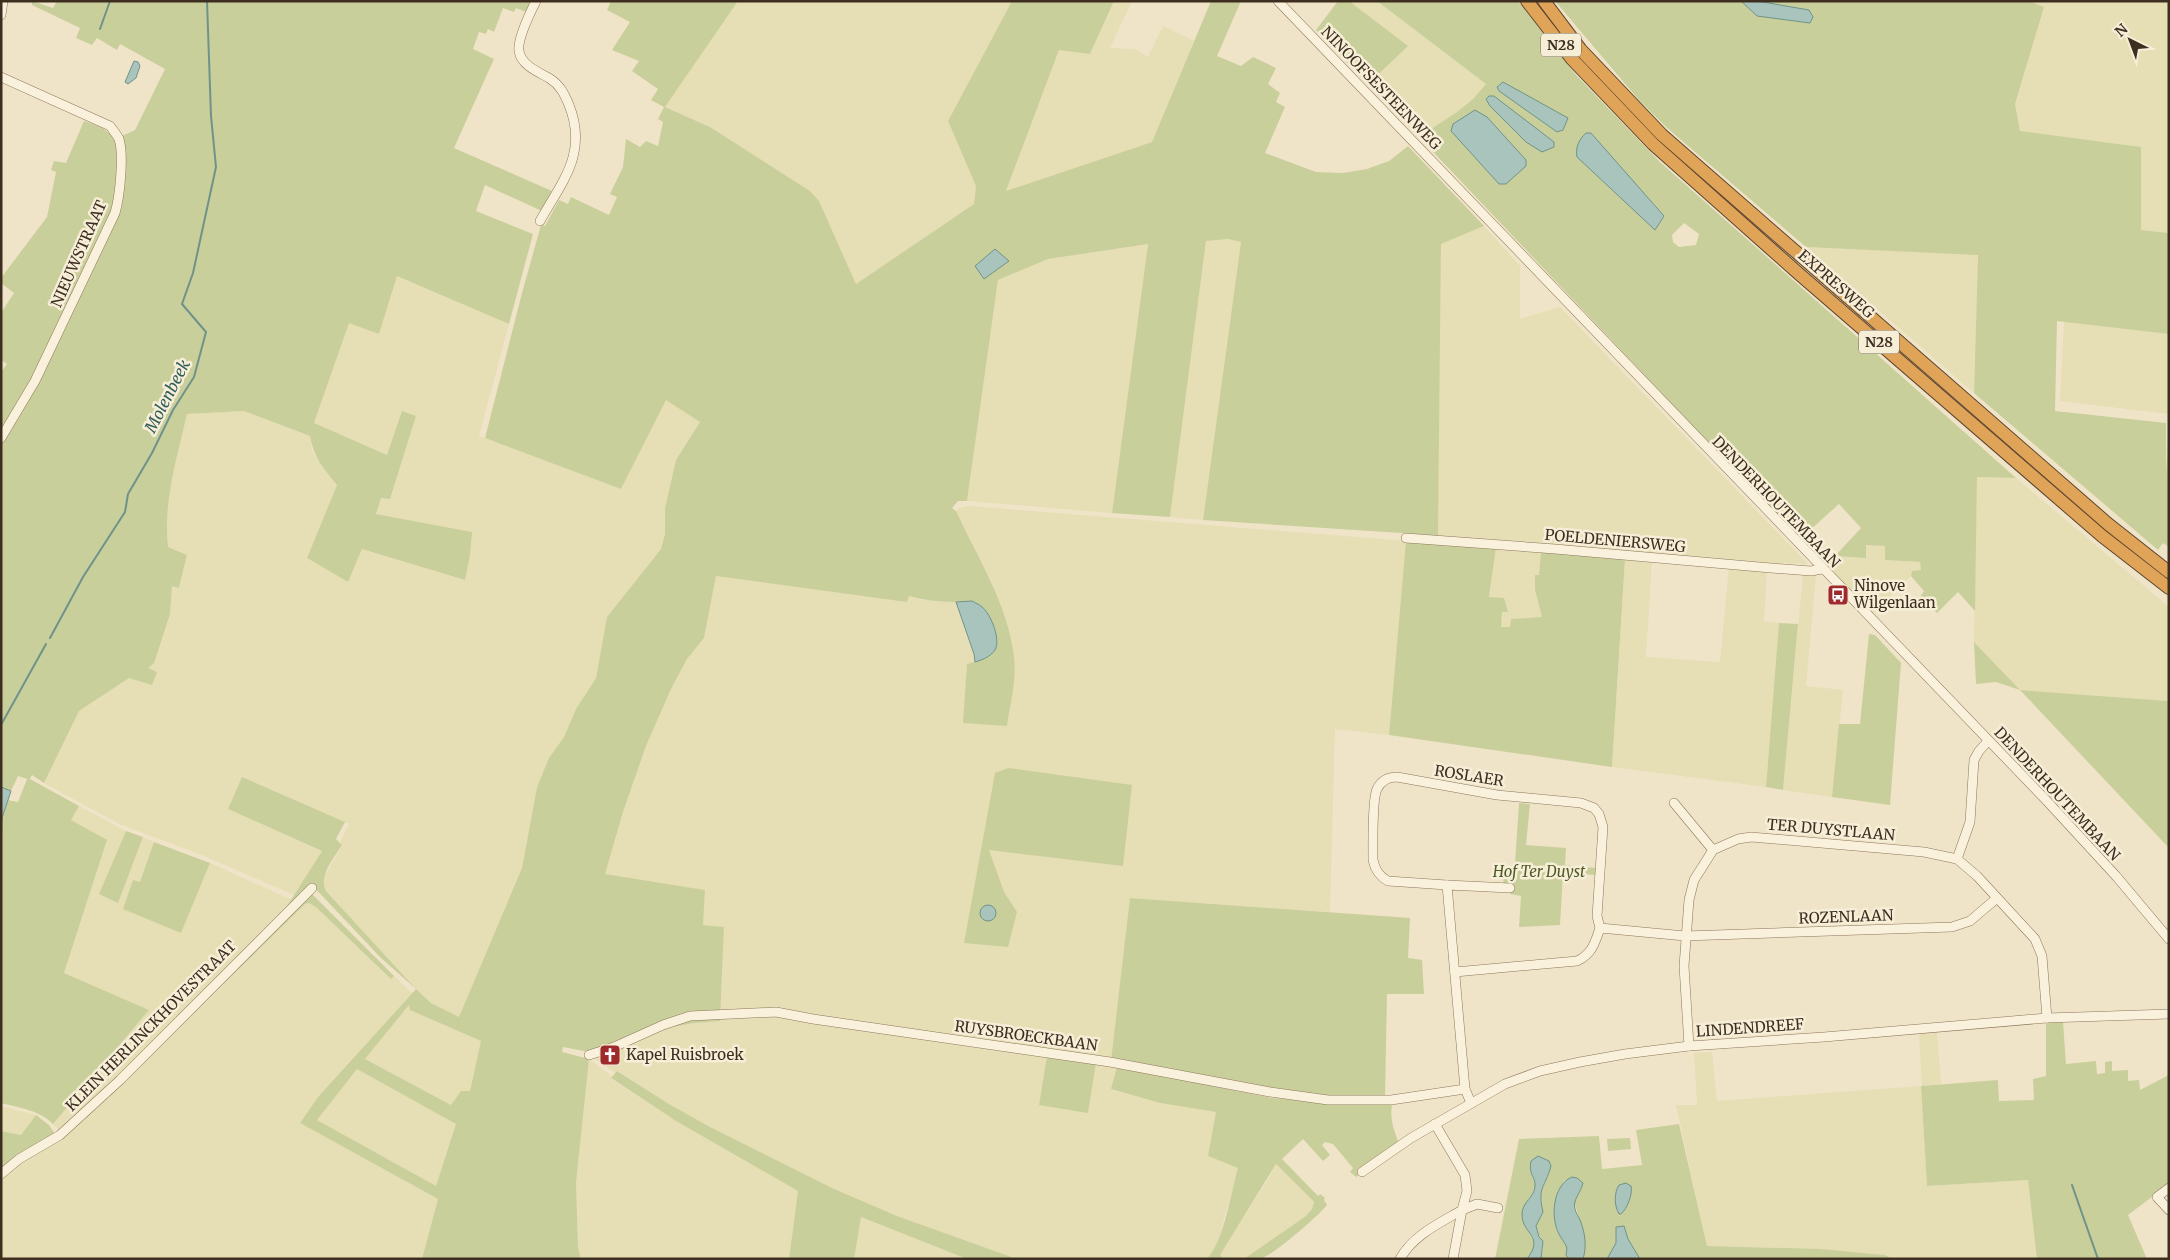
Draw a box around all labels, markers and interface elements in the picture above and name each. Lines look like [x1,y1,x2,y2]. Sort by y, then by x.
north arrow [2105,15,2155,65]
text: N [2111,20,2131,41]
street label: NINOOFSESTEENWEG [1317,22,1445,153]
road number: N28 [1541,34,1581,56]
street label: NIEUWSTRAAT [47,197,111,310]
street label: EXPRESWEG [1794,245,1878,322]
road number: N28 [1859,331,1899,354]
water label: Molenbeek [140,356,194,437]
street label: DENDERHOUTEMBAAN [1708,432,1845,572]
street label: POELDENIERSWEG [1544,525,1686,556]
place label: Ninove Wilgenlaan [1853,576,1936,612]
bus stop icon: Ninove Wilgenlaan [1826,583,1850,607]
street label: DENDERHOUTEMBAAN [1990,723,2125,865]
street label: ROSLAER [1433,761,1506,790]
street label: TER DUYSTLAAN [1766,814,1896,845]
park label: Hof Ter Duyst [1492,862,1586,881]
street label: ROZENLAAN [1798,905,1894,928]
street label: KLEIN HERLINCKHOVESTRAAT [61,936,240,1115]
street label: LINDENDREEF [1695,1014,1805,1041]
street label: RUYSBROECKBAAN [953,1016,1099,1055]
church icon: Kapel Ruisbroek [598,1043,622,1067]
place label: Kapel Ruisbroek [626,1045,744,1064]

